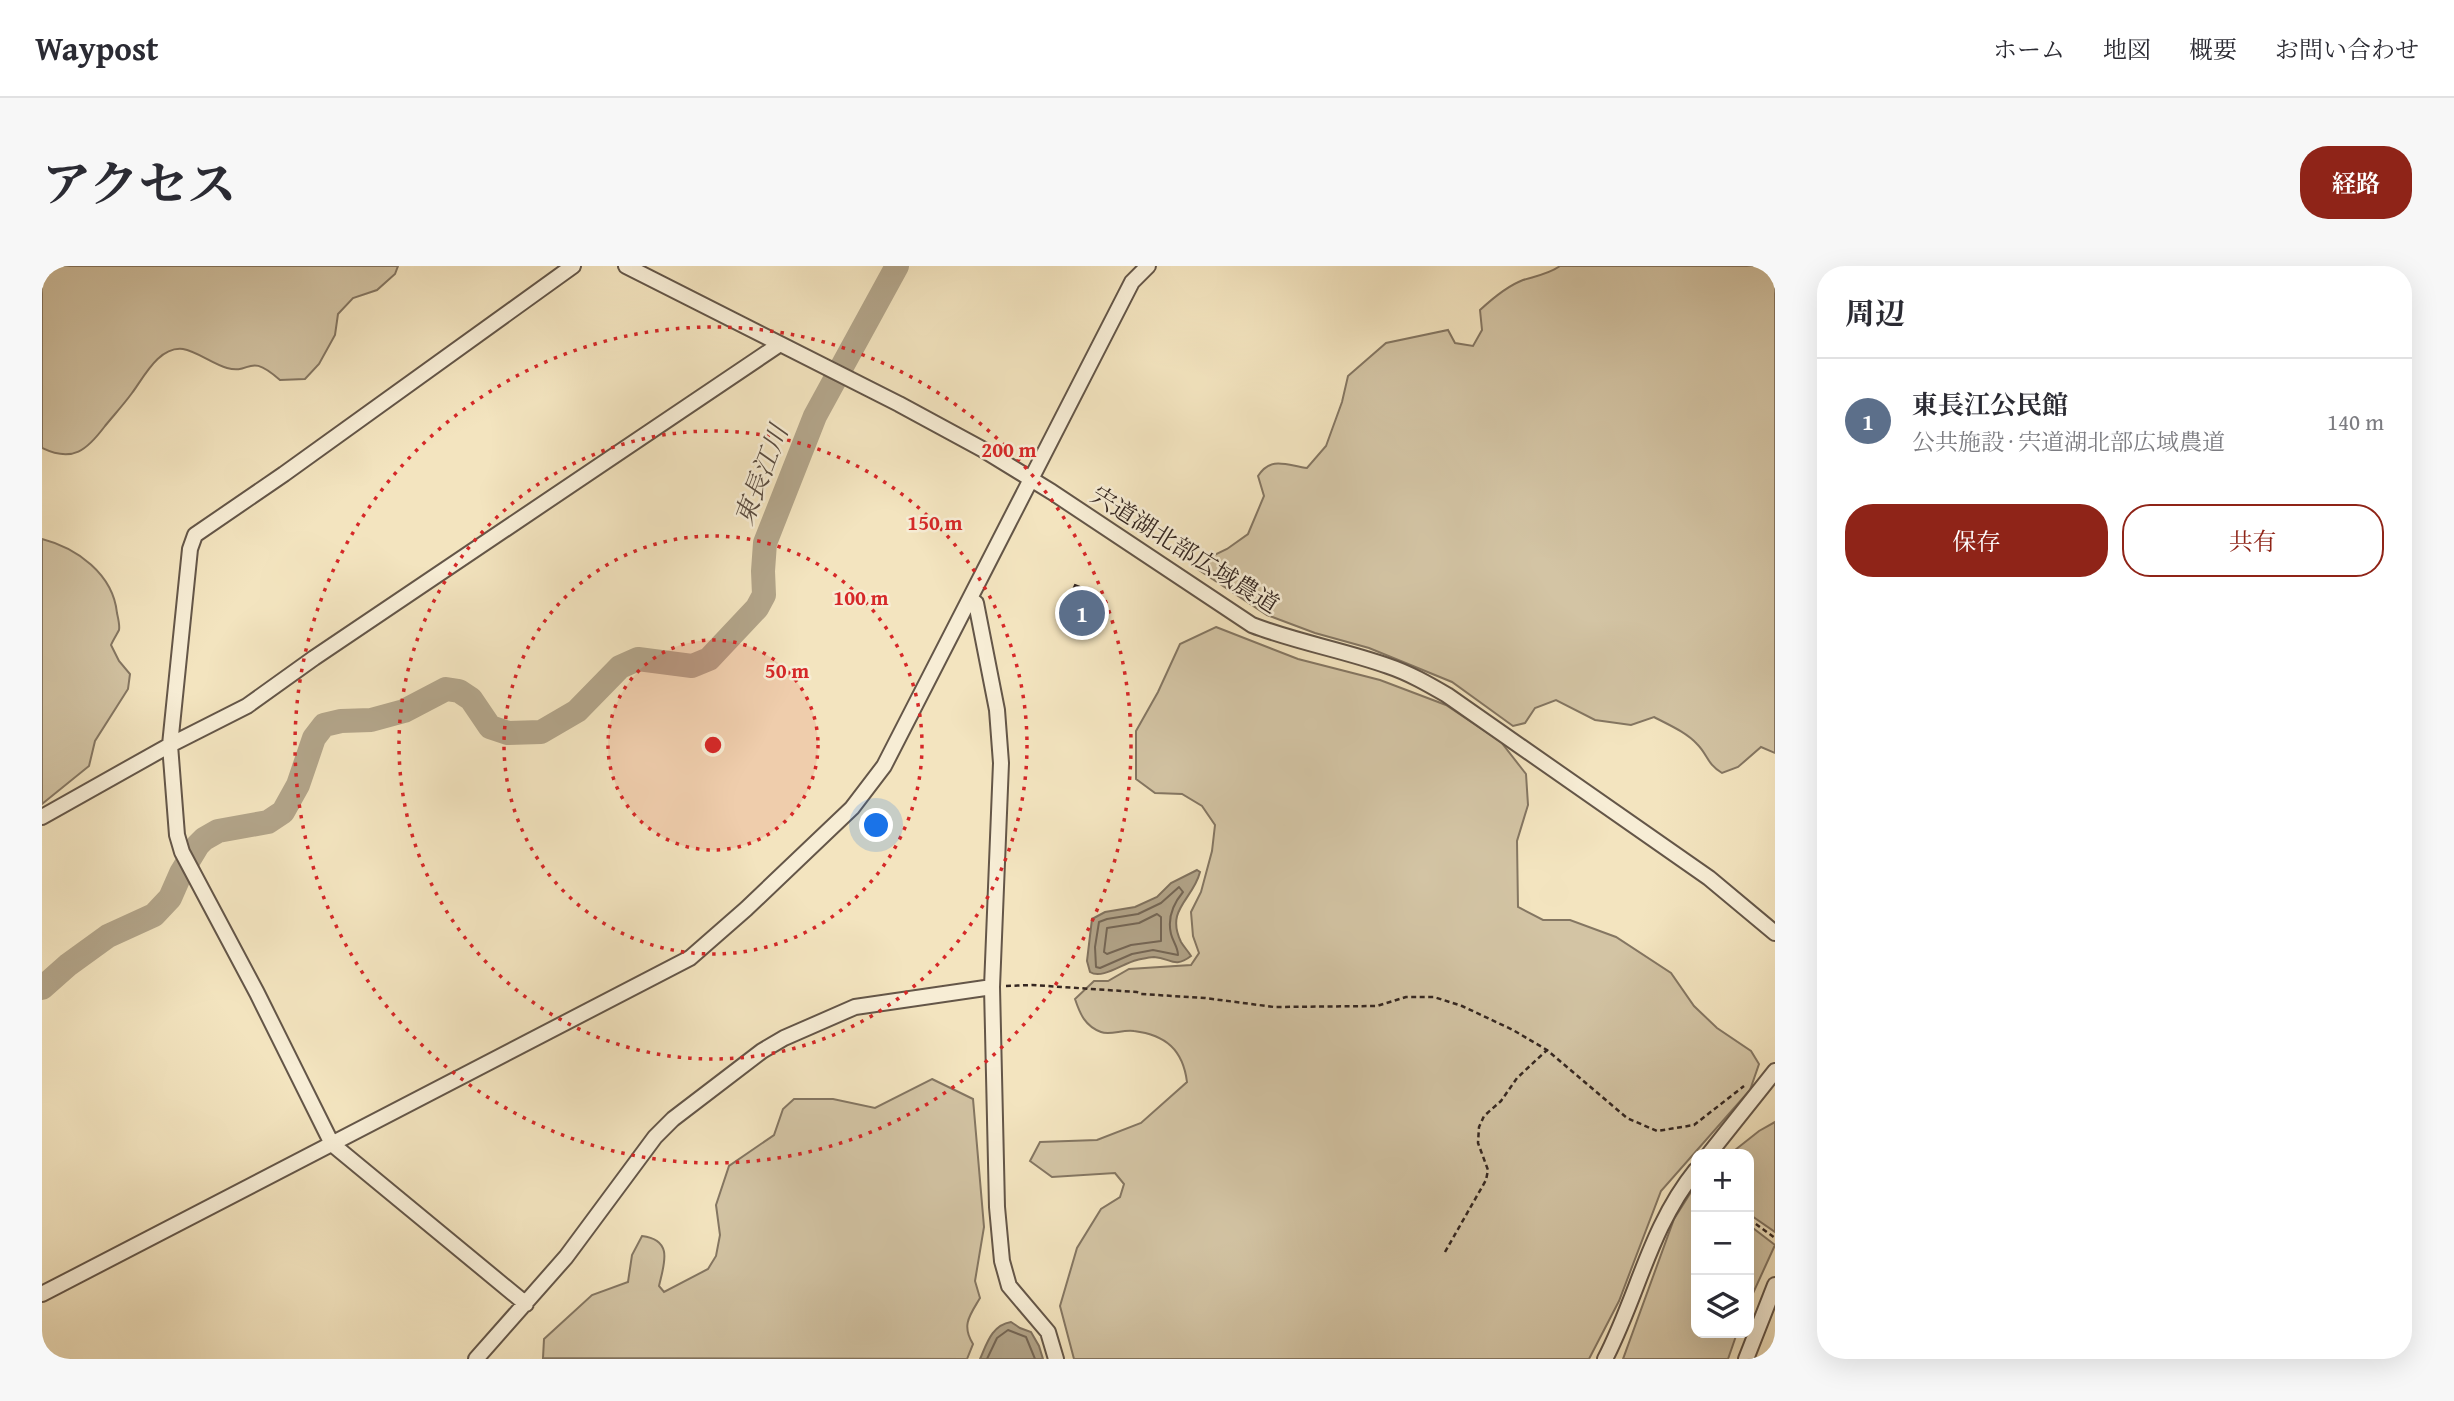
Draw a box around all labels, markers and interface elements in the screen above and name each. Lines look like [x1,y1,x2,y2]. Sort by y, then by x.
text: Waypost [35,24,159,72]
text: ホーム [1993,32,2065,67]
text: 地図 [2103,32,2151,67]
text: 概要 [2189,32,2237,67]
text: お問い合わせ [2275,32,2419,67]
button: 経路 [2300,146,2412,219]
text: アクセス [42,147,237,219]
text: 周辺 [1845,291,1905,335]
text: 東長江公民館 [1912,385,2068,424]
text: 1 [1862,405,1874,438]
text: 140 m [2327,405,2384,438]
water label: 東長江川 [724,416,798,530]
text: 公共施設 · 宍道湖北部広域農道 [1912,425,2225,458]
text: 200 m [981,434,1037,465]
street label: 宍道湖北部広域農道 [1084,478,1286,622]
button: 保存 [1845,504,2108,577]
button: 共有 [2122,504,2384,577]
text: 150 m [907,507,963,538]
text: 100 m [833,582,889,613]
pin: 1 [1059,587,1105,639]
text: 50 m [765,655,809,686]
centre of rings [701,733,725,757]
your location [859,808,893,842]
map controls [1691,1149,1754,1338]
button: + [1691,1149,1754,1212]
button: − [1691,1212,1754,1275]
button: layers [1691,1275,1754,1338]

